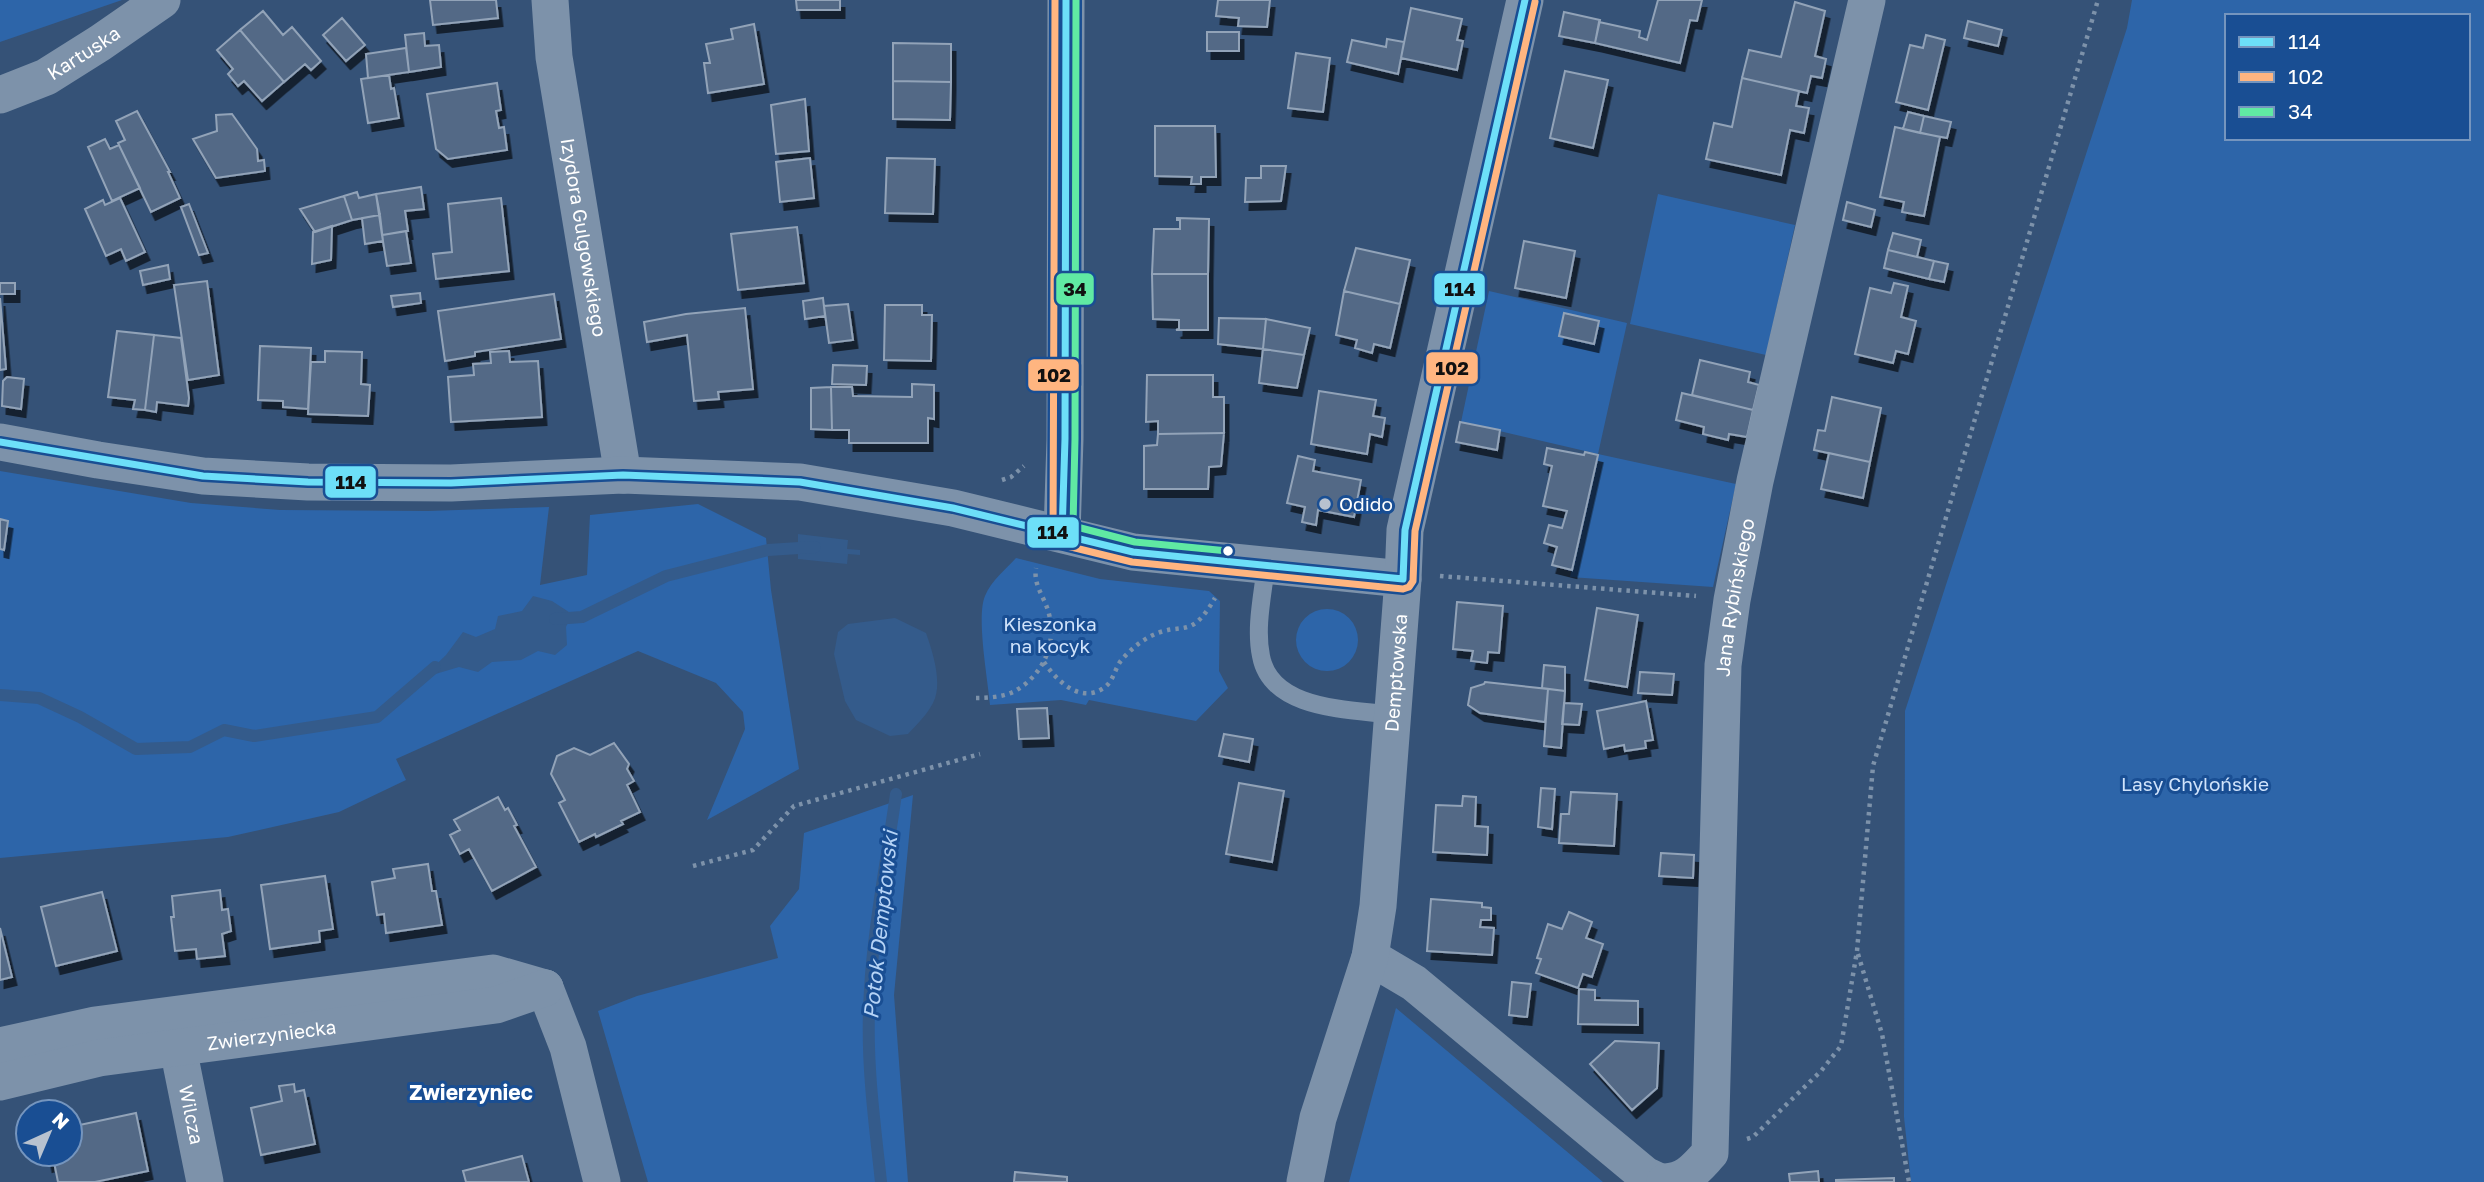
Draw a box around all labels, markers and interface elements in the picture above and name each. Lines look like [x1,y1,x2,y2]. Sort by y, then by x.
legend [2225,14,2470,140]
street label: Kartuska [43,21,124,84]
text: 114 [2288,28,2321,54]
text: 102 [2288,63,2323,89]
text: 34 [2288,98,2313,124]
street label: Izydora Gulgowskiego [557,136,612,338]
line badge: 34 [1055,272,1095,306]
line badge: 114 [1433,272,1486,306]
text: 34 [1063,277,1087,300]
text: 114 [1444,277,1476,300]
line badge: 102 [1425,351,1479,385]
text: 102 [1435,356,1469,379]
line badge: 102 [1027,358,1080,392]
text: 102 [1037,363,1071,386]
line badge: 114 [324,465,377,499]
text: 114 [335,470,367,493]
place label: Odido [1339,492,1393,515]
marker: Odido [1317,496,1333,512]
line badge: 114 [1026,516,1080,549]
street label: Jana Rybińskiego [1711,516,1759,677]
text: 114 [1037,520,1069,543]
unlabelled marker [1221,544,1235,558]
park label: Kieszonka na kocyk [1003,612,1097,657]
street label: Demptowska [1379,613,1411,733]
park label: Lasy Chylońskie [2121,772,2269,795]
water label: Potok Demptowski [857,827,903,1020]
street label: Zwierzyniecka [206,1014,338,1054]
district label: Zwierzyniec [409,1079,533,1105]
street label: Wilcza [175,1083,209,1146]
north arrow [14,1098,84,1168]
text: N [48,1107,74,1134]

